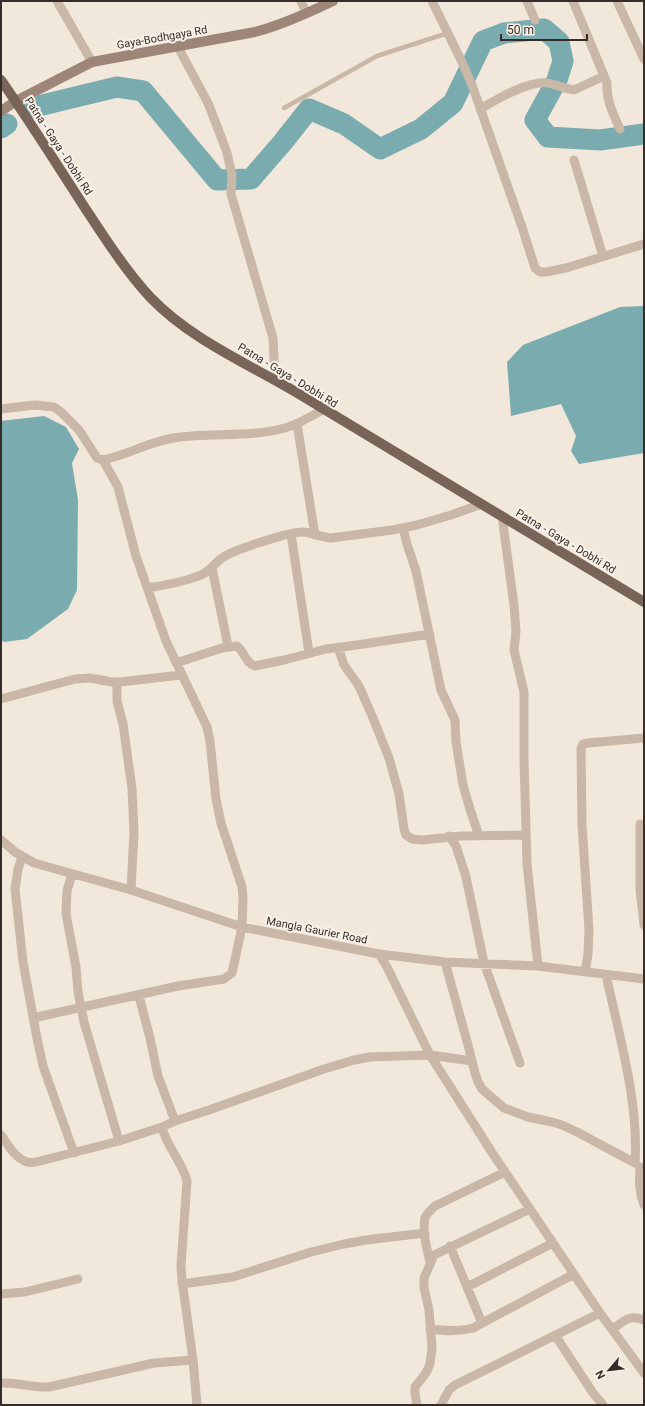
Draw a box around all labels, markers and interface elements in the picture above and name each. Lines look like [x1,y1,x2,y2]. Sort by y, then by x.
scale bar [501,16,587,42]
street label: Gaya-Bodhgaya Rd [116,23,208,52]
text: 50 m [507,23,534,37]
street label: Patna - Gaya - Dobhi Rd [22,95,95,198]
street label: Patna - Gaya - Dobhi Rd [235,340,340,410]
street label: Patna - Gaya - Dobhi Rd [513,506,618,576]
street label: Mangla Gaurier Road [265,914,369,947]
north arrow [589,1350,629,1390]
text: N [593,1368,608,1381]

